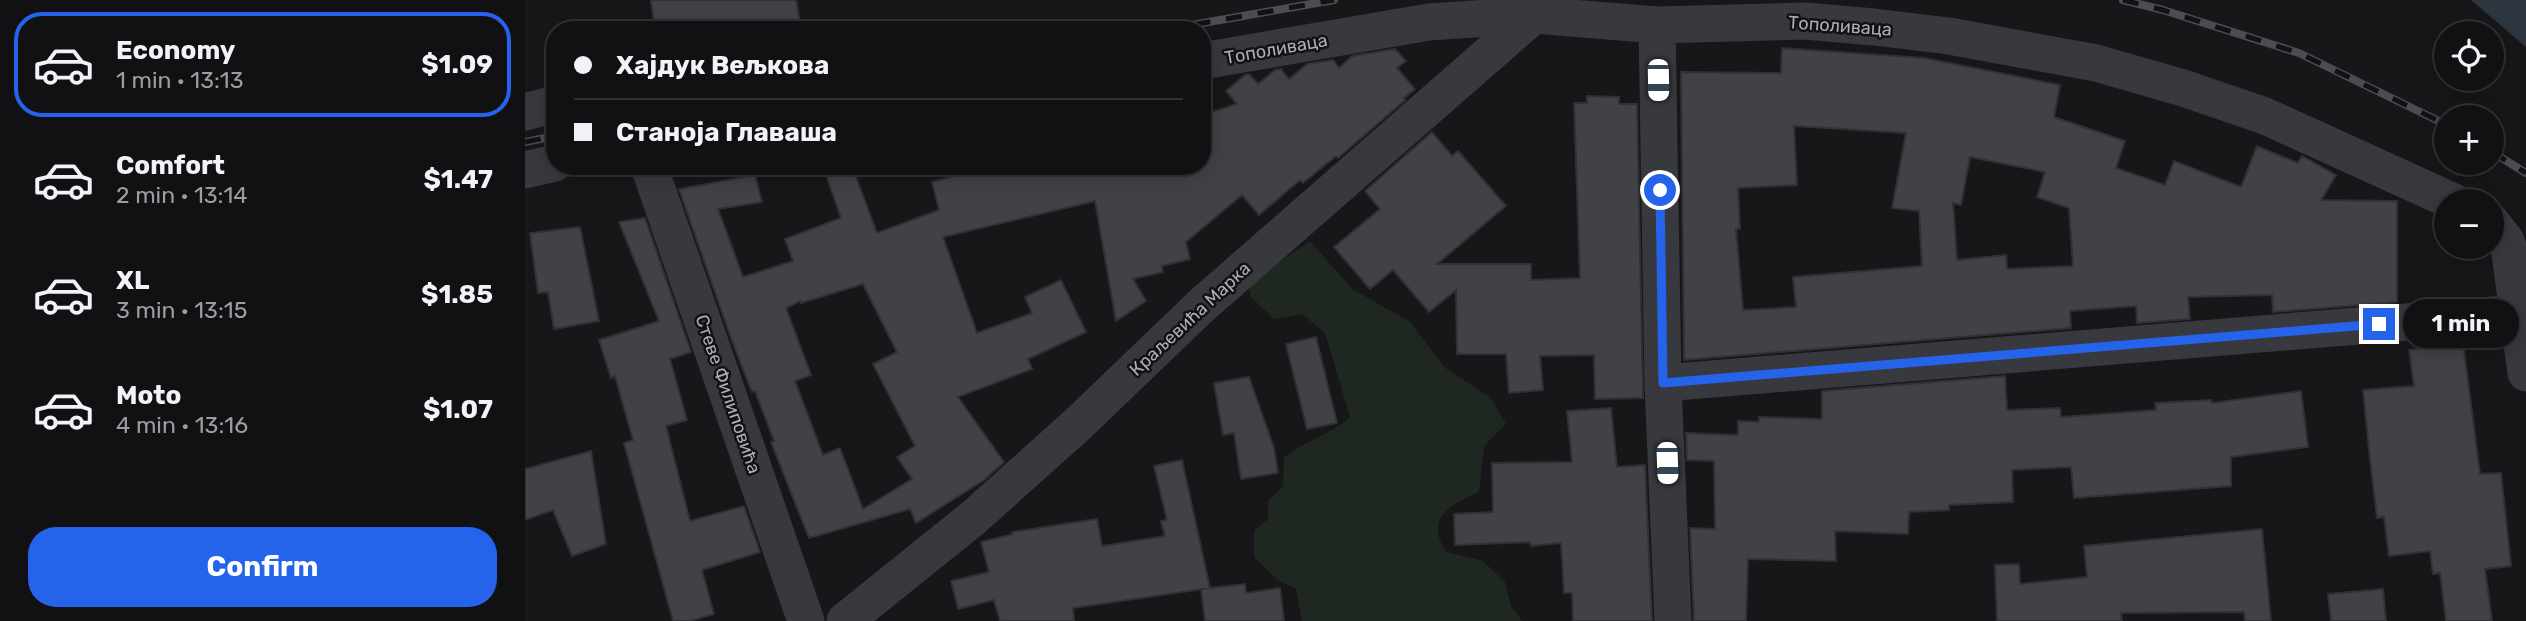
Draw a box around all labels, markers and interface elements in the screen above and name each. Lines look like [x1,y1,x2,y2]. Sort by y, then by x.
street label: Тополиваца [1787,11,1893,41]
map controls [2434,21,2504,259]
button: locate [2434,21,2504,91]
street label: Тополиваца [1223,29,1329,69]
icon: car [32,33,95,96]
text: Economy [116,35,235,66]
text: $1.09 [421,49,493,80]
text: Хајдук Вељкова [616,50,829,81]
car [1648,59,1669,101]
text: 1 min · 13:13 [116,66,244,94]
button: + [2434,105,2504,175]
text: Станоја Главаша [616,117,837,148]
icon: car [32,148,95,211]
text: Comfort [116,150,225,181]
text: $1.47 [423,164,493,195]
route start [1644,174,1676,206]
text: 2 min · 13:14 [116,181,248,209]
button: − [2434,189,2504,259]
street label: Краљевића Марка [1125,257,1255,381]
icon: car [32,263,95,326]
text: XL [116,265,149,296]
text: $1.85 [421,279,493,310]
text: 3 min · 13:15 [116,296,247,324]
callout: 1 min [2403,300,2519,348]
route end [2363,308,2395,340]
text: 1 min [2432,309,2490,337]
street label: Стеве Филиповића [690,312,766,476]
icon: car [32,378,95,441]
text: Moto [116,380,181,411]
text: $1.07 [423,394,493,425]
text: 4 min · 13:16 [116,411,248,439]
car [1656,442,1679,484]
button: Confirm [28,527,497,607]

